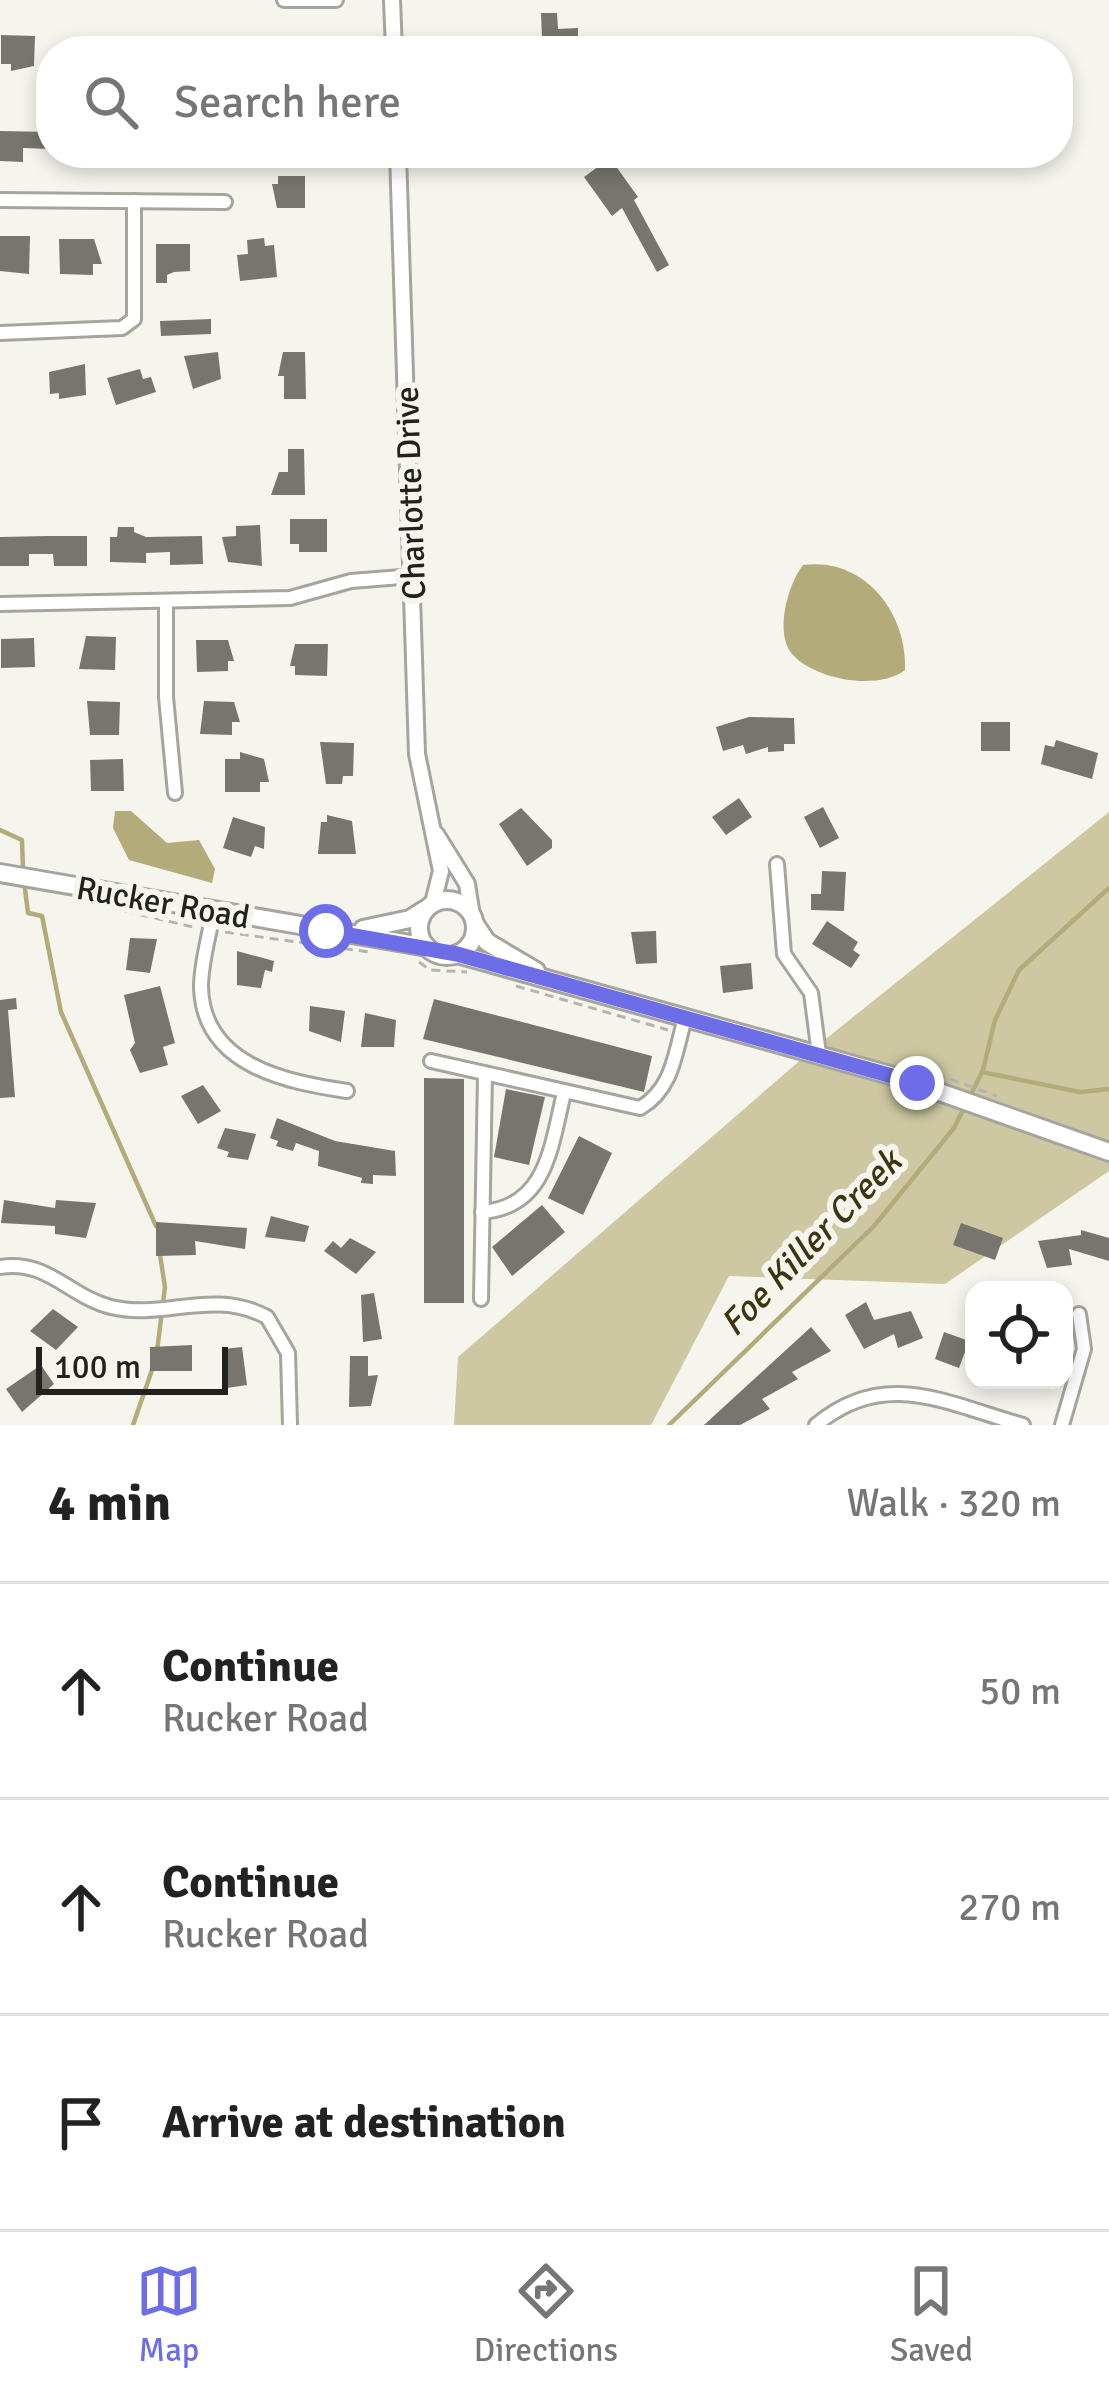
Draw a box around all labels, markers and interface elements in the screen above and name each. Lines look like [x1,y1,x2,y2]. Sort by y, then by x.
search box [36,36,1073,168]
icon: search [78,69,144,135]
text: Search here [174,75,401,130]
street label: Charlotte Drive [387,386,435,600]
street label: Rucker Road [73,868,253,938]
route start [299,904,353,958]
route end [890,1056,944,1110]
water label: Foe Killer Creek [711,1138,913,1346]
map controls [965,1281,1073,1389]
button: locate [965,1281,1073,1389]
scale bar [36,1341,228,1394]
text: 100 m [54,1347,141,1388]
text: 4 min [48,1472,171,1535]
text: Walk · 320 m [847,1479,1061,1527]
text: Continue [162,1639,339,1694]
icon: ahead [48,1658,114,1724]
text: 50 m [979,1667,1061,1715]
text: Rucker Road [162,1694,369,1742]
text: Continue [162,1855,339,1910]
icon: ahead [48,1874,114,1940]
text: 270 m [958,1883,1061,1931]
text: Rucker Road [162,1910,369,1958]
icon: arrive [48,2090,114,2156]
text: Arrive at destination [162,2095,566,2150]
tab: Map [136,2258,202,2371]
tab: Directions [474,2258,618,2371]
tab: Saved [890,2258,973,2371]

